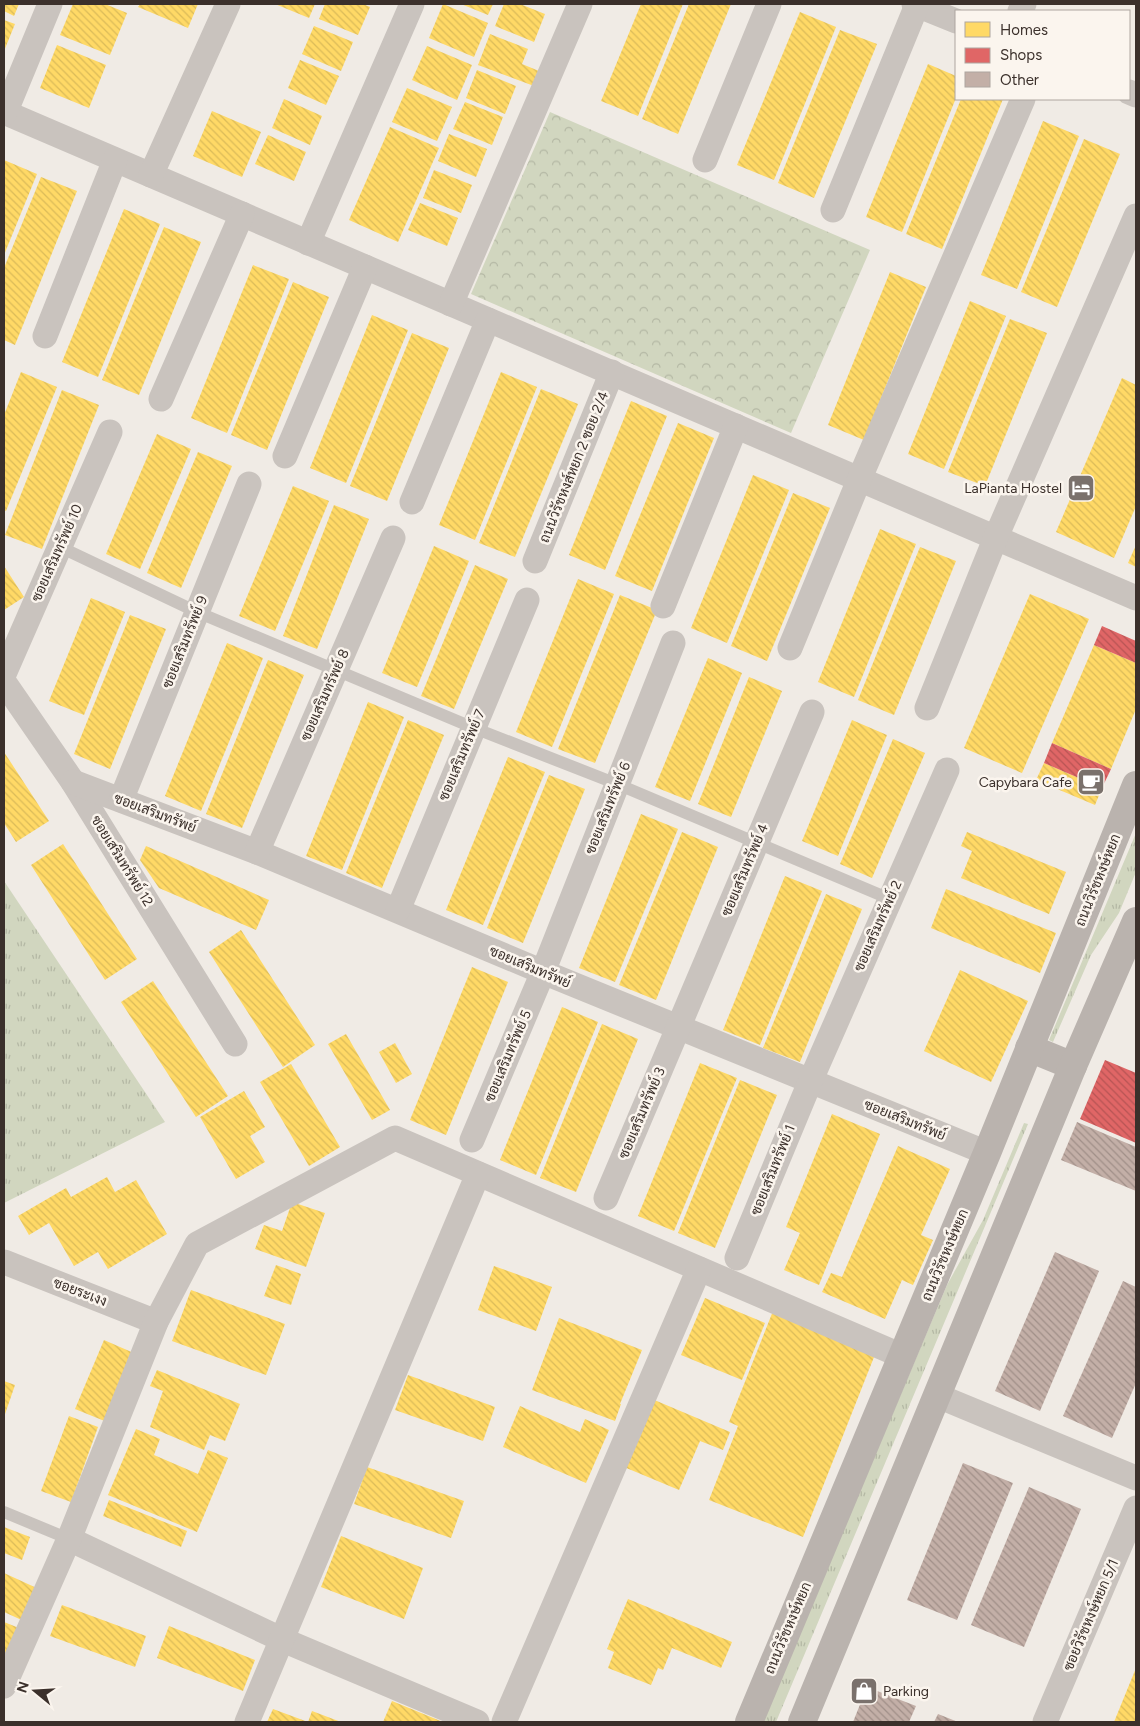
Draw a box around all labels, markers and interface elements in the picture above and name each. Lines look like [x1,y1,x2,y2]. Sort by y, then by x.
legend [955,10,1130,100]
text: Homes [1000,21,1048,39]
text: Shops [1000,46,1042,64]
text: Other [1000,71,1039,89]
street label: ถนนวิรัชหงส์หยก 2 ซอย 2/4 [535,388,612,545]
hotel icon: LaPianta Hostel [1066,473,1096,503]
place label: LaPianta Hostel [964,480,1062,497]
street label: ซอยเสริมทรัพย์ 10 [27,501,86,604]
street label: ซอยเสริมทรัพย์ 9 [158,593,211,691]
street label: ซอยเสริมทรัพย์ 8 [296,646,353,744]
street label: ซอยเสริมทรัพย์ 7 [434,706,489,803]
street label: ซอยเสริมทรัพย์ 6 [581,759,634,857]
cafe icon: Capybara Cafe [1076,767,1106,797]
place label: Capybara Cafe [979,774,1072,791]
street label: ซอยเสริมทรัพย์ [111,789,199,836]
street label: ซอยเสริมทรัพย์ 12 [87,812,158,910]
street label: ซอยเสริมทรัพย์ 4 [717,820,772,919]
street label: ถนนวิรัชหงษ์หยก [1071,831,1124,929]
street label: ซอยเสริมทรัพย์ 2 [849,877,906,974]
street label: ซอยเสริมทรัพย์ [487,941,574,992]
street label: ซอยเสริมทรัพย์ 5 [480,1007,535,1105]
street label: ซอยเสริมทรัพย์ 3 [614,1064,669,1161]
street label: ซอยเสริมทรัพย์ [862,1095,949,1144]
street label: ซอยเสริมทรัพย์ 1 [746,1122,799,1218]
street label: ถนนวิรัชหงษ์หยก [917,1206,972,1303]
street label: ซอยระเงง [51,1274,109,1310]
street label: ซอยวิรัชหงษ์หยก 5/1 [1059,1556,1122,1673]
street label: ถนนวิรัชหงษ์หยก [760,1579,815,1676]
north arrow [10,1666,60,1716]
shop icon: Parking [849,1676,879,1706]
text: N [13,1679,33,1695]
place label: Parking [883,1683,929,1700]

